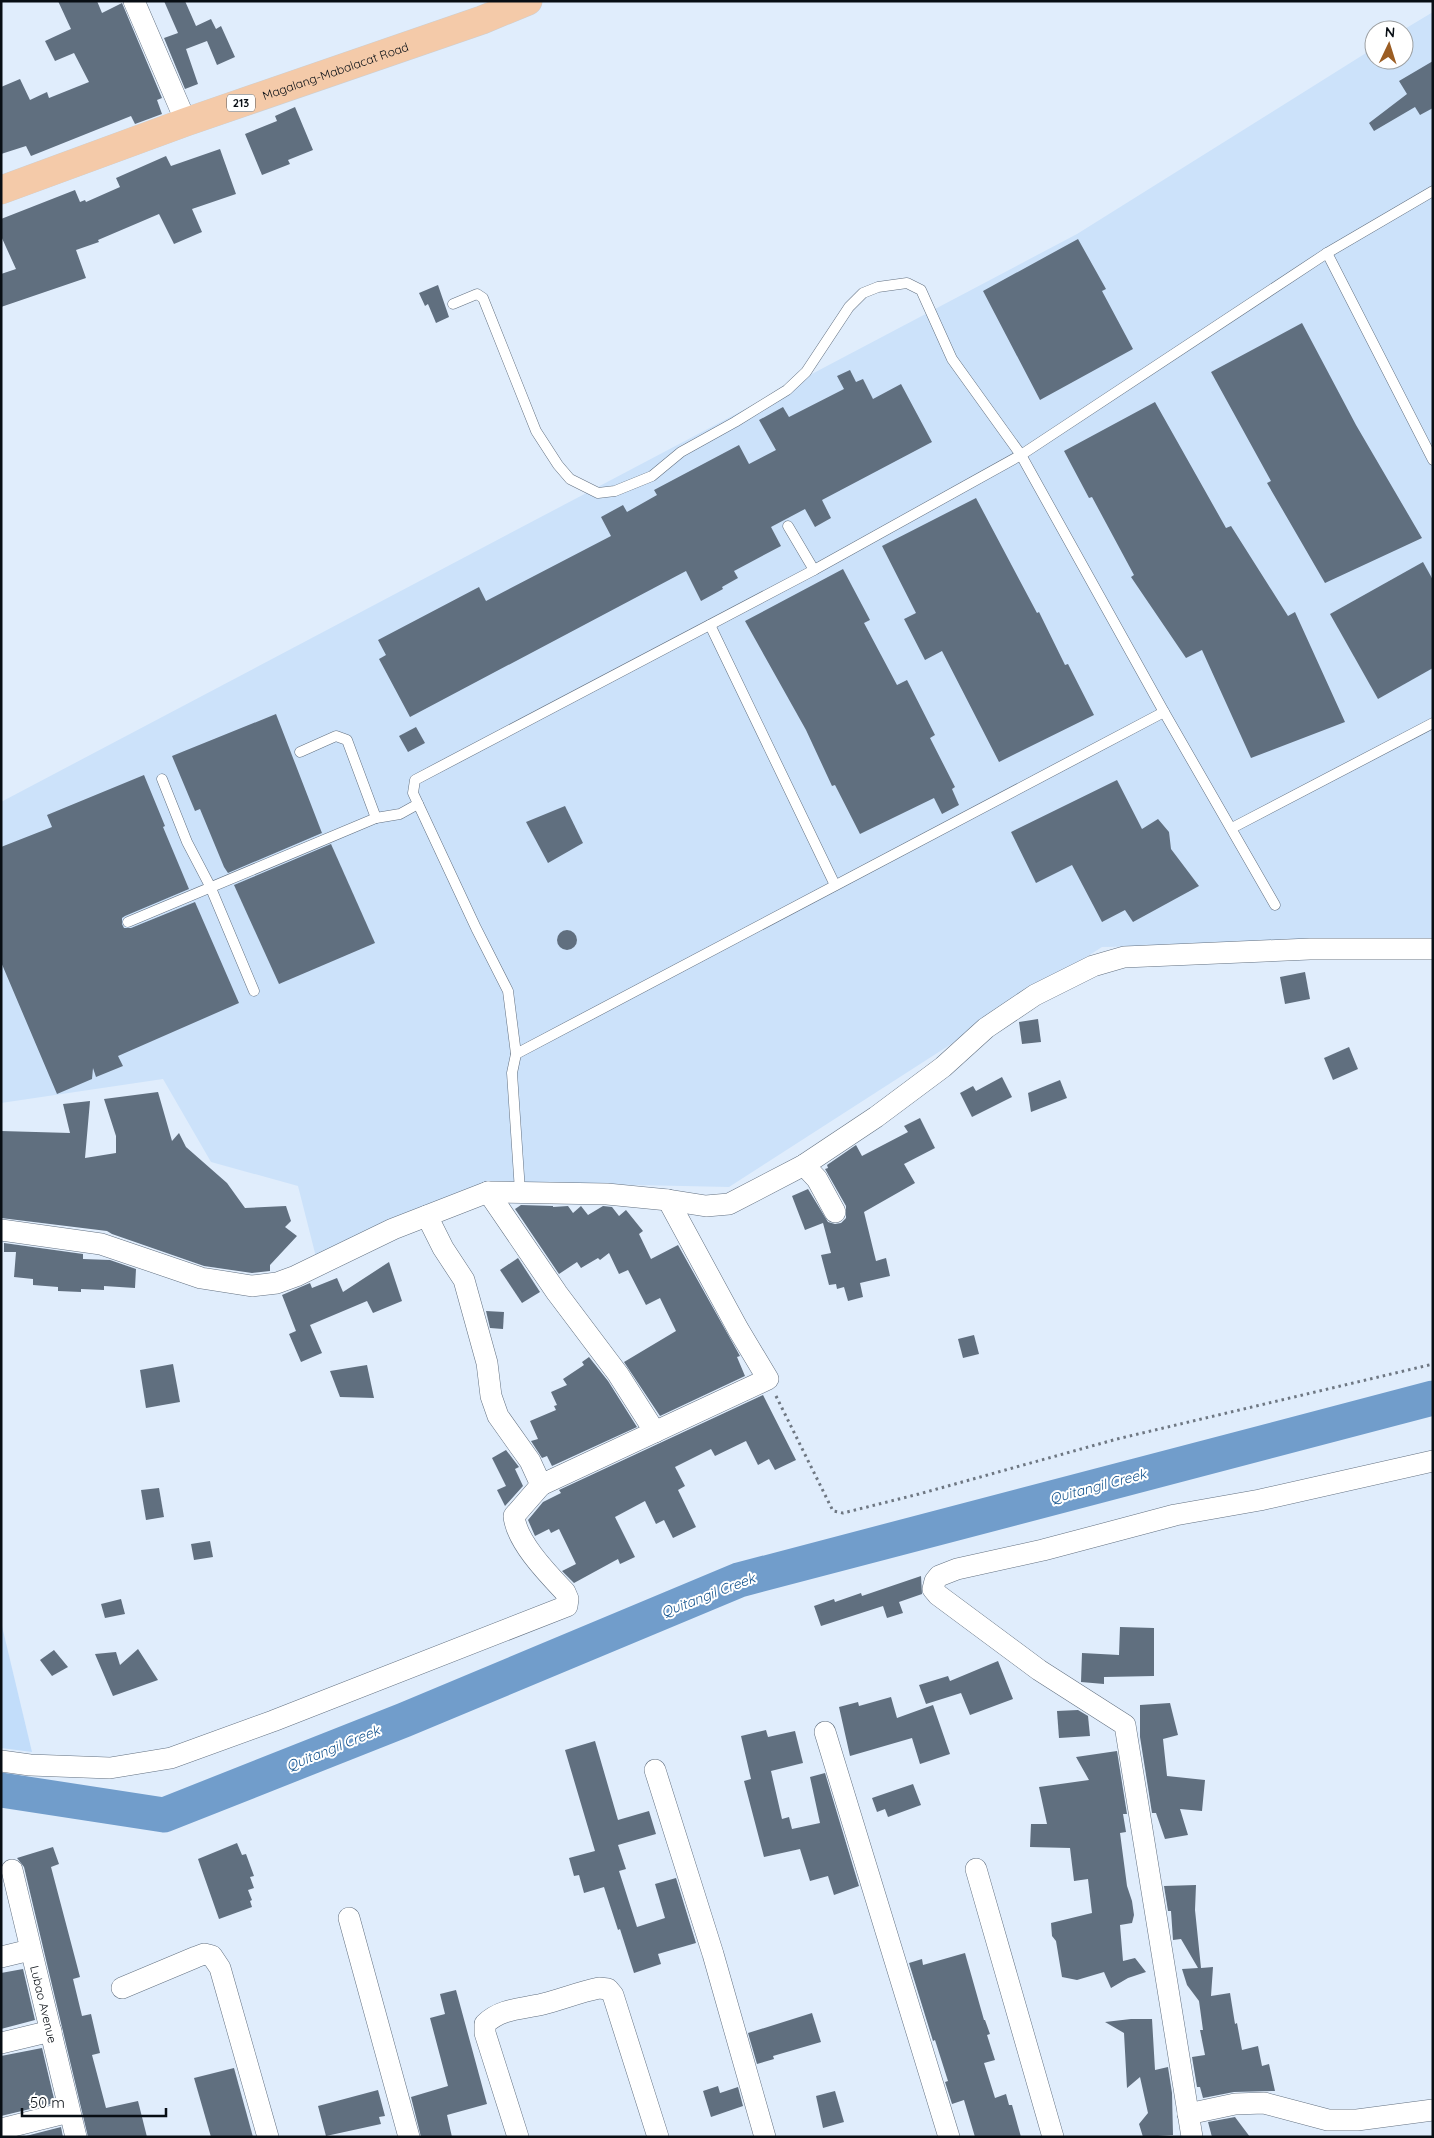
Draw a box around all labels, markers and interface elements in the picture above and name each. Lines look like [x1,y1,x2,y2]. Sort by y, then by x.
north arrow [1364,20,1414,70]
text: N [1384,23,1396,41]
street label: Magalang-Mabalacat Road [260,38,410,103]
road number: 213 [227,95,255,112]
water label: Quitangil Creek [1048,1464,1150,1508]
water label: Quitangil Creek [658,1568,759,1621]
water label: Quitangil Creek [284,1720,384,1775]
street label: Lubao Avenue [28,1964,61,2045]
scale bar [22,2086,166,2118]
text: 50 m [30,2093,65,2112]

